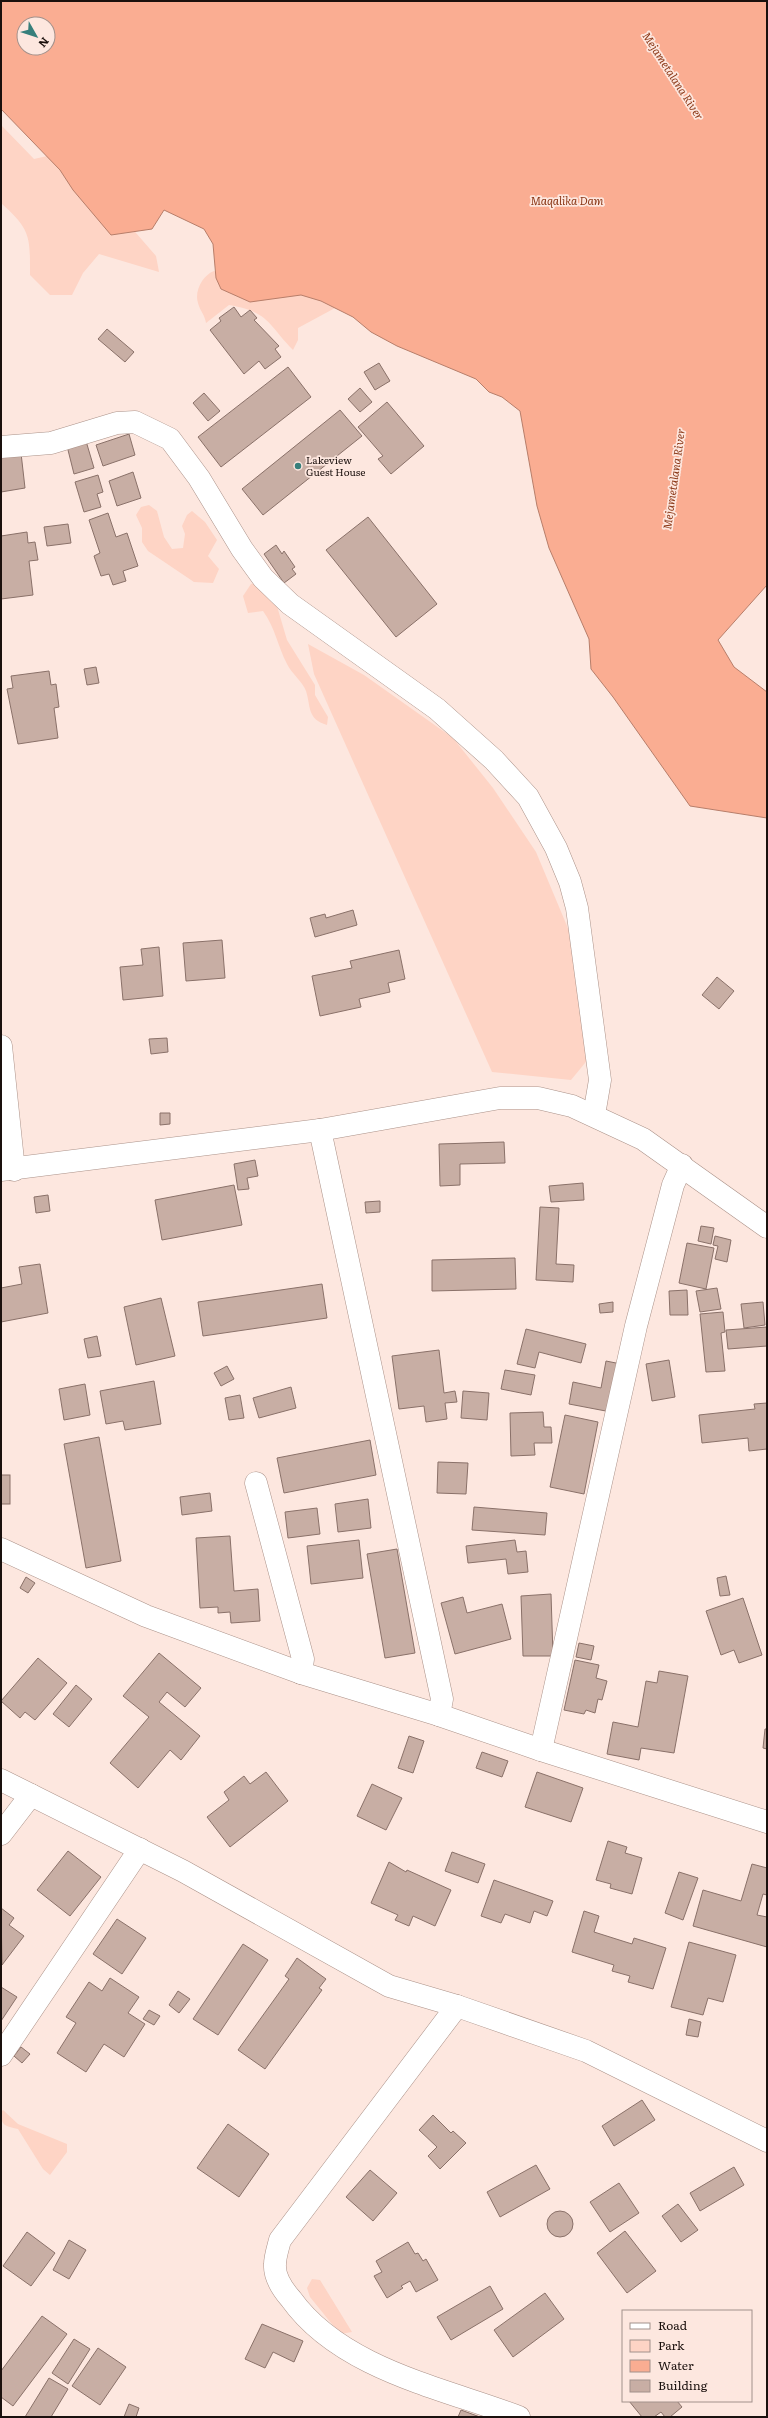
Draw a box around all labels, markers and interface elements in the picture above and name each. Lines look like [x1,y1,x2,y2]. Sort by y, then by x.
north arrow [16,16,56,56]
water label: Mejametalana River [639,28,708,122]
text: N [35,34,54,52]
water label: Maqalika Dam [531,192,604,208]
water label: Mejametalana River [658,427,688,530]
place label: Lakeview Guest House [306,452,366,479]
marker: Lakeview Guest House [293,461,303,471]
legend [622,2310,752,2402]
text: Road [658,2316,688,2334]
text: Park [658,2336,685,2354]
text: Water [658,2356,694,2374]
text: Building [658,2376,708,2394]

